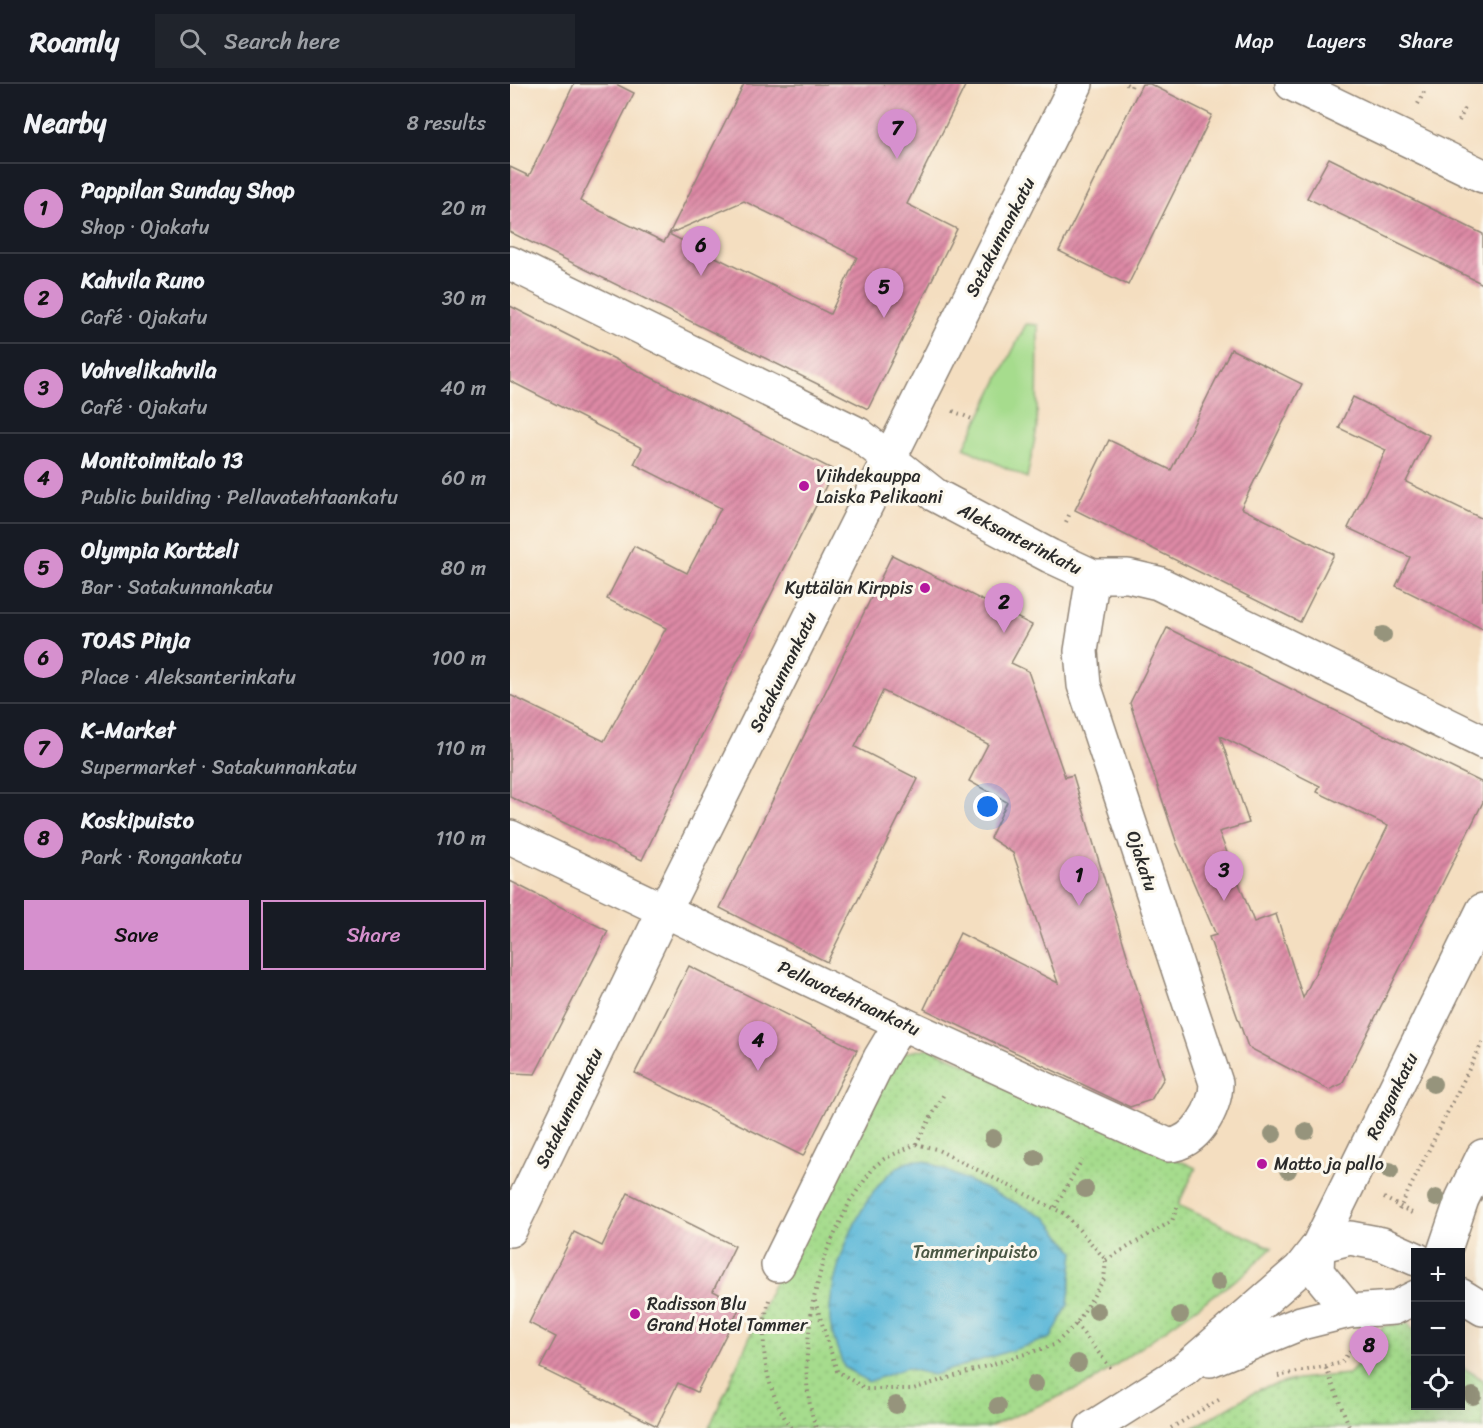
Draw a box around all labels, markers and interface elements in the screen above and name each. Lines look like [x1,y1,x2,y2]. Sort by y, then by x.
search box [155,14,575,68]
text: Roamly [30,17,119,66]
text: Search here [224,22,340,61]
text: Map [1235,22,1274,60]
text: Layers [1307,22,1366,60]
text: Share [1399,22,1453,60]
icon: search [176,25,209,58]
text: Nearby [24,100,106,146]
text: 8 results [407,106,486,141]
pin: 7 [878,110,916,159]
text: Pappilan Sunday Shop [81,171,295,210]
street label: Satakunnankatu [956,171,1044,303]
text: 1 [39,191,48,226]
text: 20 m [441,191,486,226]
text: Shop · Ojakatu [81,210,209,245]
pin: 6 [682,226,720,276]
text: Kahvila Runo [81,261,204,300]
pin: 5 [864,268,904,318]
text: 2 [38,281,49,316]
text: 30 m [442,281,486,316]
text: Café · Ojakatu [81,300,207,335]
text: Vohvelikahvila [81,351,217,390]
text: 3 [38,371,49,406]
text: 40 m [440,371,486,406]
text: Café · Ojakatu [81,390,207,425]
text: Monitoimitalo 13 [81,441,243,480]
place label: Viihdekauppa Laiska Pelikaani [816,460,943,513]
text: 4 [37,461,50,496]
text: 60 m [441,461,486,496]
marker: Viihdekauppa Laiska Pelikaani [797,479,811,493]
text: Public building · Pellavatehtaankatu [81,480,398,515]
street label: Aleksanterinkatu [951,493,1088,584]
text: Olympia Kortteli [81,531,238,570]
text: 5 [37,551,50,586]
text: 80 m [441,551,486,586]
text: Bar · Satakunnankatu [81,570,273,605]
place label: Kyttälän Kirppis [785,572,914,604]
marker: Kyttälän Kirppis [918,581,932,595]
pin: 2 [984,584,1024,633]
street label: Satakunnankatu [740,606,826,738]
text: TOAS Pinja [81,621,190,660]
text: 6 [38,641,49,676]
text: 100 m [432,641,486,676]
text: Place · Aleksanterinkatu [81,660,296,695]
text: K-Market [81,711,175,750]
text: 7 [38,731,49,766]
text: 110 m [436,731,486,766]
text: Supermarket · Satakunnankatu [81,750,357,785]
your location [973,792,1002,821]
text: Koskipuisto [81,801,194,840]
text: 8 [37,821,50,856]
text: 110 m [436,821,486,856]
street label: Ojakatu [1117,827,1167,896]
text: Park · Rongankatu [81,840,242,875]
pin: 3 [1204,852,1244,901]
pin: 1 [1060,856,1098,906]
button: Save [24,900,249,970]
button: Share [261,900,486,970]
street label: Pellavatehtaankatu [772,951,926,1045]
pin: 4 [738,1022,778,1071]
street label: Satakunnankatu [526,1042,612,1174]
street label: Rongankatu [1357,1047,1427,1145]
place label: Matto ja pallo [1274,1148,1384,1180]
marker: Matto ja pallo [1255,1157,1269,1171]
park label: Tammerinpuisto [913,1236,1037,1268]
map controls [1411,1248,1465,1410]
button: + [1411,1248,1465,1302]
place label: Radisson Blu Grand Hotel Tammer [647,1288,809,1341]
button: − [1411,1302,1465,1356]
marker: Radisson Blu Grand Hotel Tammer [628,1307,642,1321]
pin: 8 [1350,1326,1388,1376]
button: locate [1411,1356,1465,1410]

